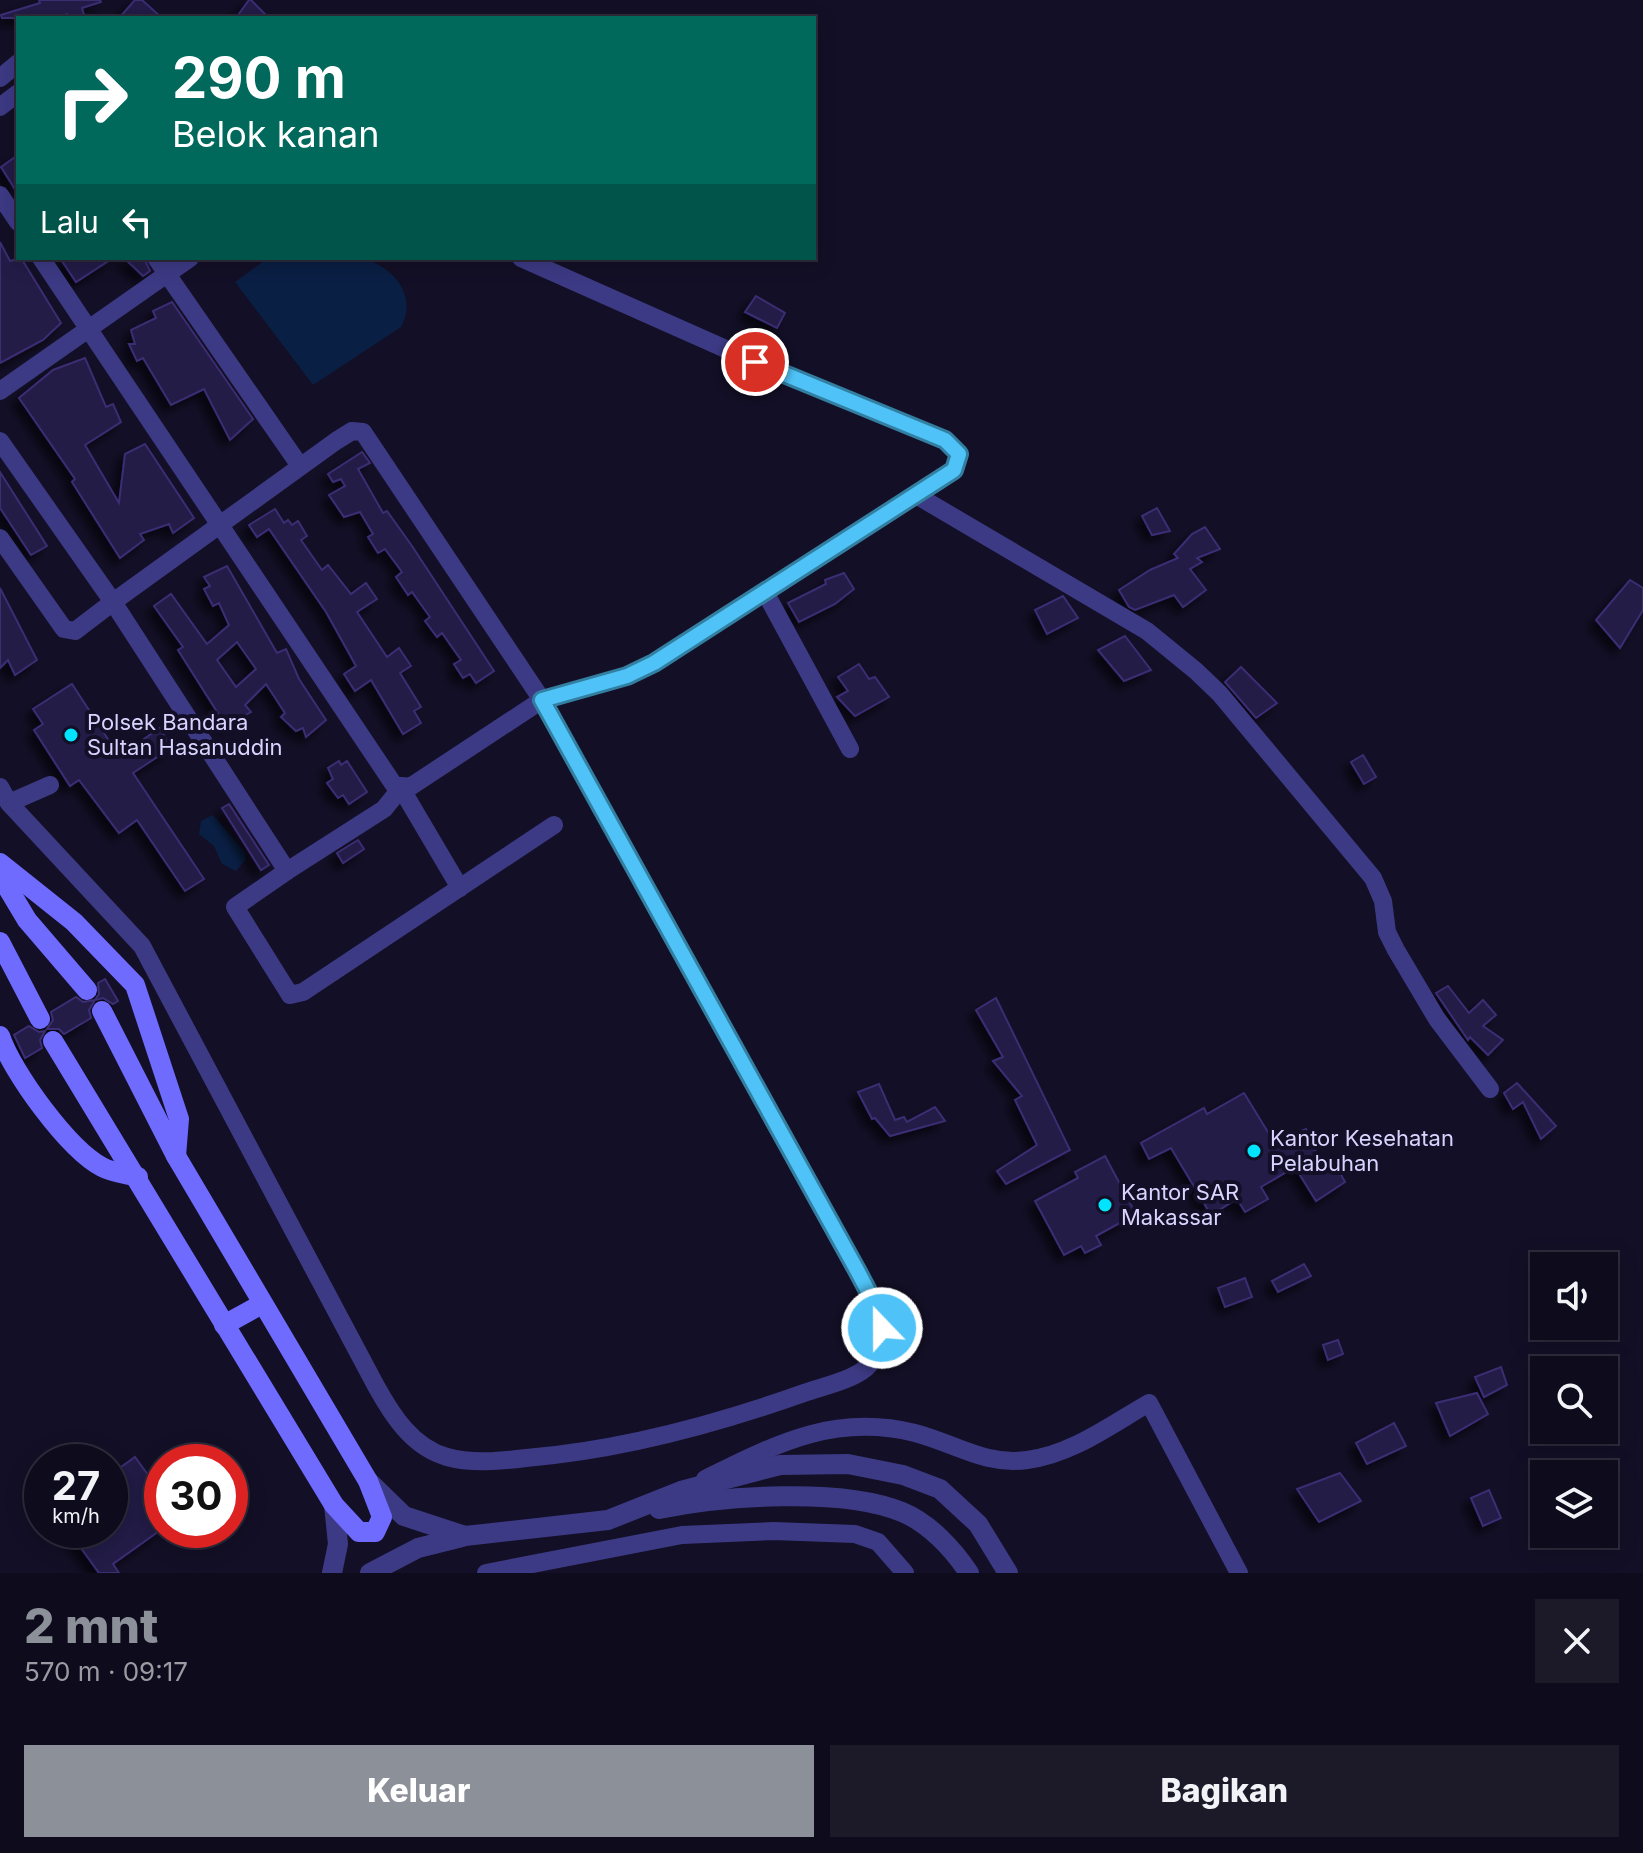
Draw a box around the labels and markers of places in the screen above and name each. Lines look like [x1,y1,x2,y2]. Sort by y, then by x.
pin [721,328,789,396]
place label: Polsek Bandara Sultan Hasanuddin [87,709,283,760]
marker: Polsek Bandara Sultan Hasanuddin [62,726,80,744]
place label: Kantor Kesehatan Pelabuhan [1270,1125,1454,1176]
marker: Kantor Kesehatan Pelabuhan [1245,1142,1263,1160]
place label: Kantor SAR Makassar [1121,1179,1239,1230]
marker: Kantor SAR Makassar [1096,1196,1114,1214]

